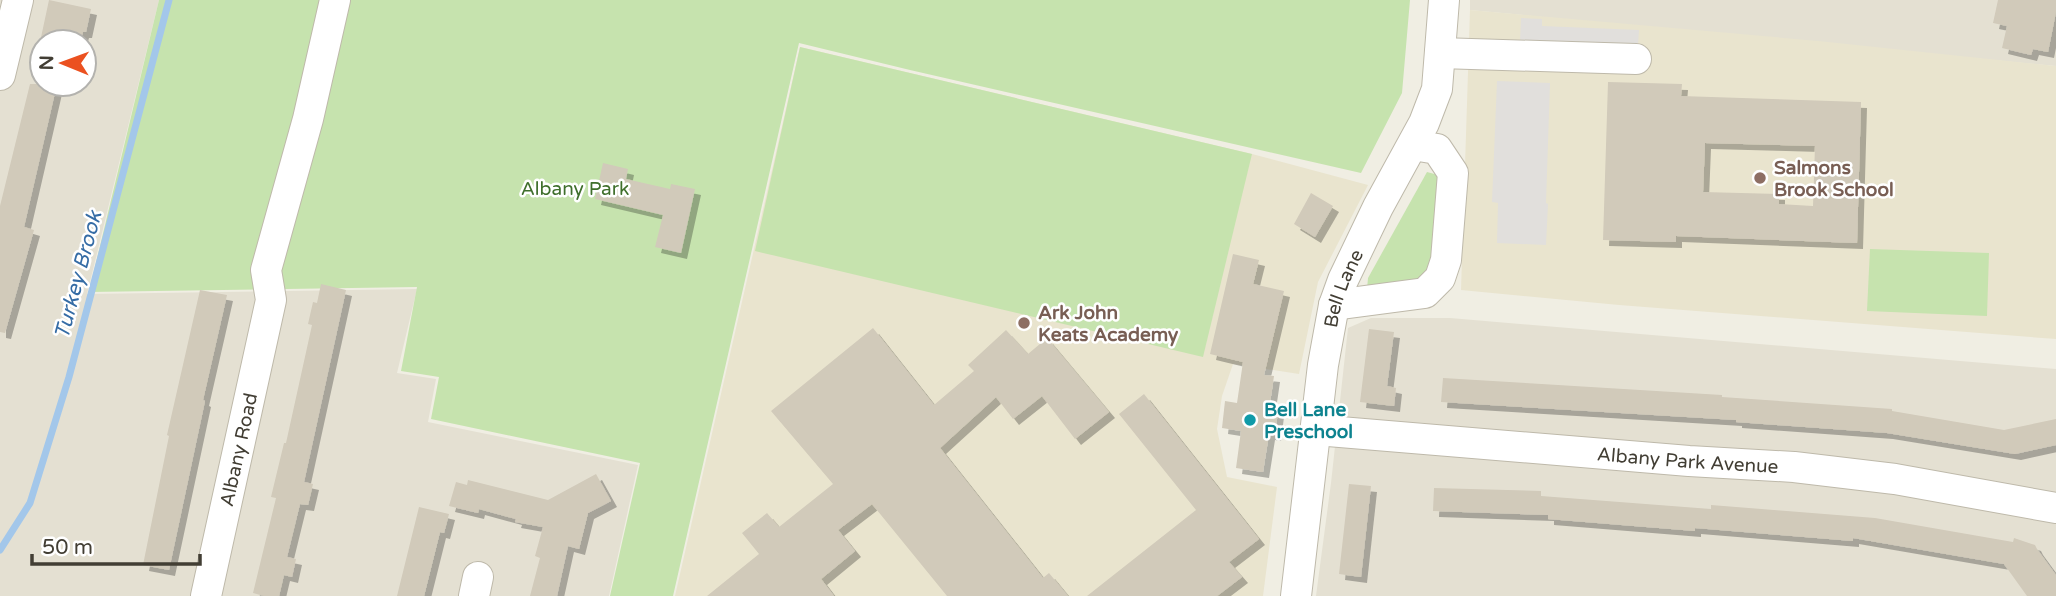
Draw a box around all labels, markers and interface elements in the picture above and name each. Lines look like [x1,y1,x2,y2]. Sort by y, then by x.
north arrow [28,28,98,98]
text: N [36,55,58,71]
place label: Salmons Brook School [1774,157,1894,201]
marker: Salmons Brook School [1752,170,1768,186]
park label: Albany Park [521,178,629,200]
water label: Turkey Brook [49,207,108,342]
street label: Bell Lane [1320,246,1368,329]
place label: Ark John Keats Academy [1038,302,1179,347]
marker: Ark John Keats Academy [1016,315,1032,331]
street label: Albany Road [216,391,262,509]
place label: Bell Lane Preschool [1264,399,1353,443]
marker: Bell Lane Preschool [1242,412,1258,428]
street label: Albany Park Avenue [1596,443,1779,478]
scale bar [32,522,200,566]
text: 50 m [42,535,93,560]

